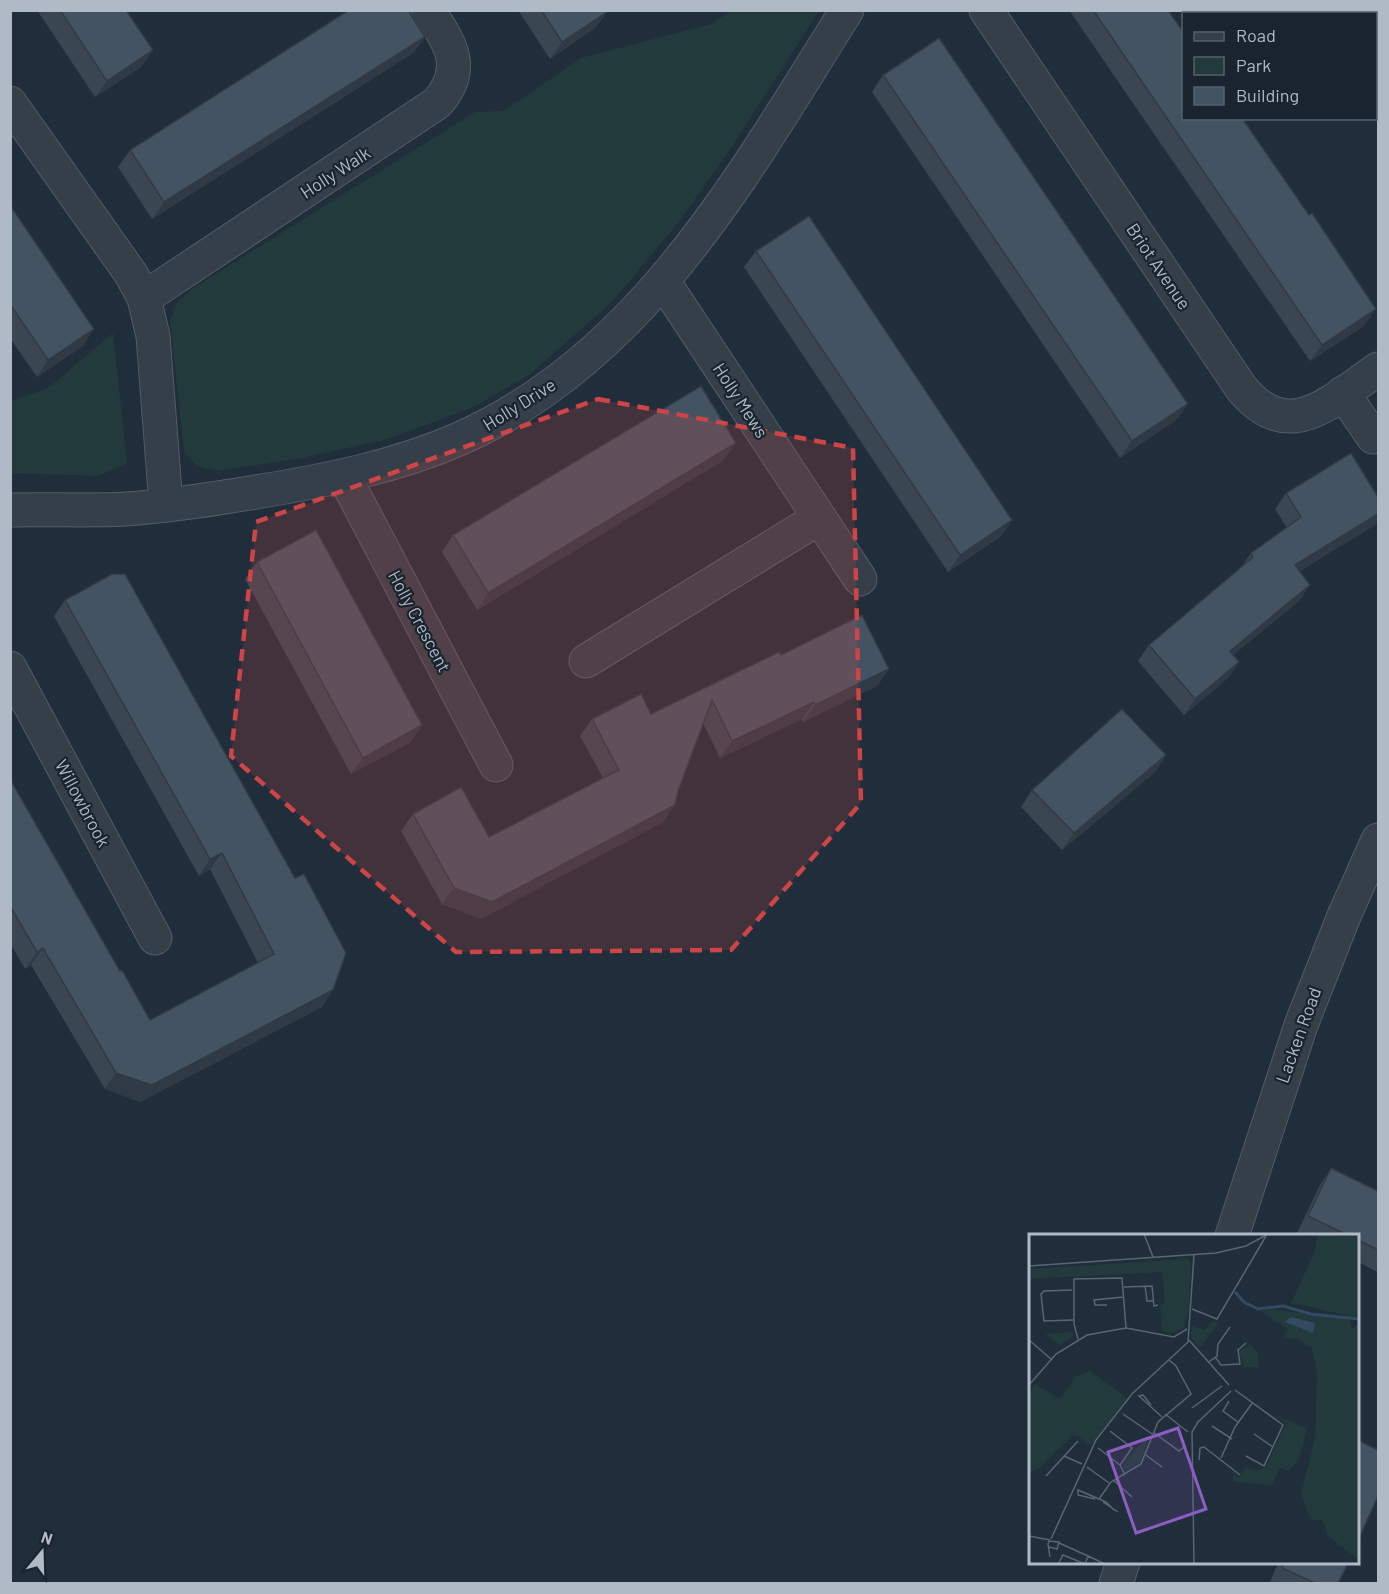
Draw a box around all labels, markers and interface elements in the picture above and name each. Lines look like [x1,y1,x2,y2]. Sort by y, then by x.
legend [1182,12,1377,120]
text: Road [1236,24,1276,46]
text: Park [1236,54,1271,76]
text: Building [1236,84,1299,106]
street label: Holly Walk [296,141,374,203]
street label: Briot Avenue [1122,219,1196,313]
street label: Holly Mews [709,358,773,442]
street label: Holly Drive [478,373,560,435]
street label: Holly Crescent [384,566,456,676]
street label: Willowbrook [51,755,115,851]
street label: Lacken Road [1271,984,1325,1086]
inset map [1029,1234,1359,1564]
north arrow [12,1522,72,1582]
text: N [39,1527,55,1548]

